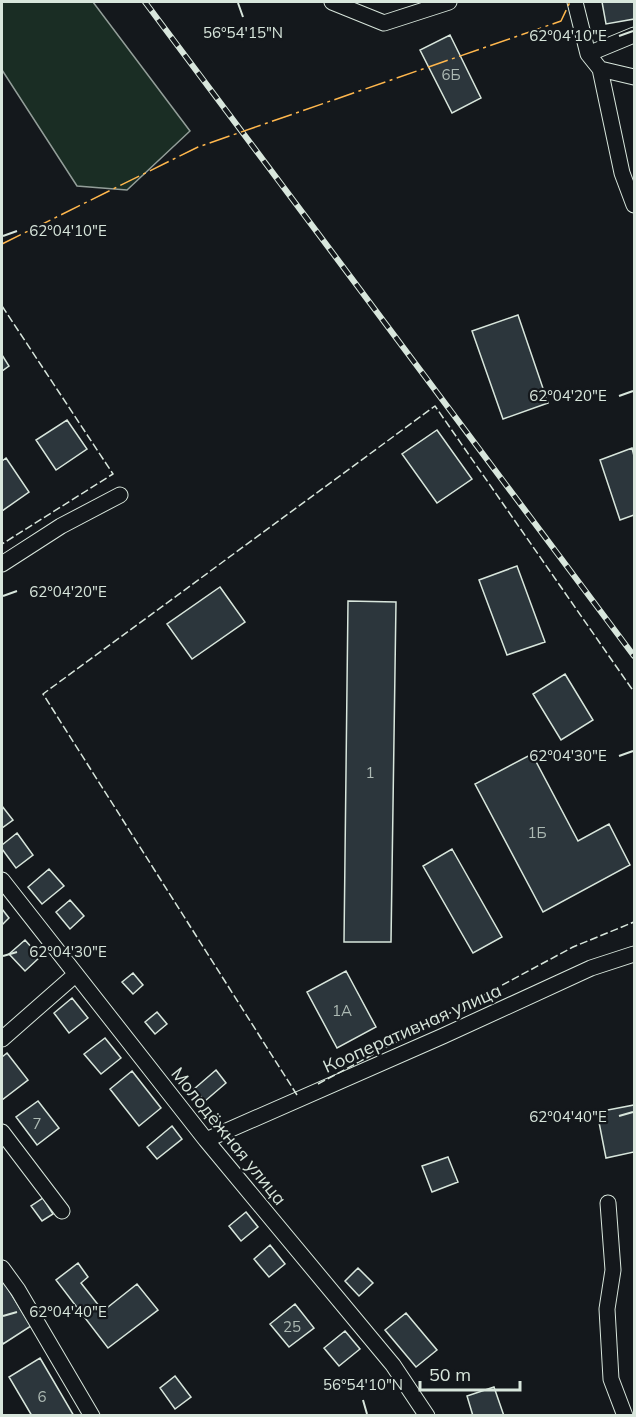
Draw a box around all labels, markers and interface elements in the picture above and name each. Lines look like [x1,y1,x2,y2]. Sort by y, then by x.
text: 56°54'15"N [203,23,283,42]
text: 62°04'10"E [529,26,607,45]
house number: 6Б [441,65,461,84]
text: 62°04'10"E [29,221,107,240]
text: 62°04'20"E [529,386,607,405]
text: 62°04'20"E [29,582,107,601]
text: 62°04'30"E [529,746,607,765]
house number: 1 [365,763,375,782]
house number: 1Б [527,823,547,842]
text: 62°04'30"E [29,942,107,961]
street label: Кооперативная улица [319,978,505,1078]
house number: 1А [332,1001,352,1020]
street label: Молодёжная улица [166,1062,292,1210]
text: 62°04'40"E [529,1107,607,1126]
house number: 7 [32,1114,42,1133]
text: 62°04'40"E [29,1302,107,1321]
house number: 25 [283,1317,301,1336]
scale bar [420,1354,520,1392]
text: 50 m [429,1363,471,1386]
text: 56°54'10"N [323,1375,403,1394]
house number: 6 [37,1387,47,1406]

